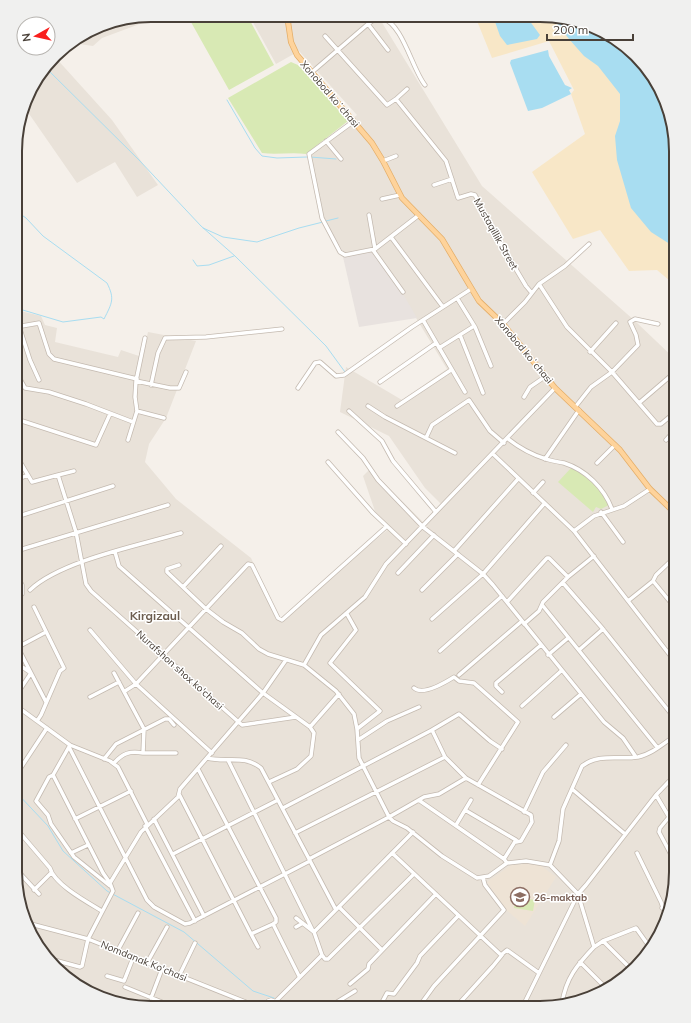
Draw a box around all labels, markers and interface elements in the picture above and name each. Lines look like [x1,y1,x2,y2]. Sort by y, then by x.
north arrow [16,16,56,56]
scale bar [547,16,633,42]
text: 200 m [553,22,588,37]
text: N [19,32,34,42]
street label: Xonobod koʻchasi [298,58,362,130]
street label: Mustaqillik Street [471,196,521,272]
street label: Xonobod koʻchasi [492,314,556,386]
district label: Kirgizaul [130,608,180,623]
street label: Nurafshon shox ko'chasi [134,627,226,713]
school or university icon: 26-maktab [509,886,531,908]
place label: 26-maktab [534,891,587,904]
street label: Nomdanak Ko'chasi [99,938,189,984]

